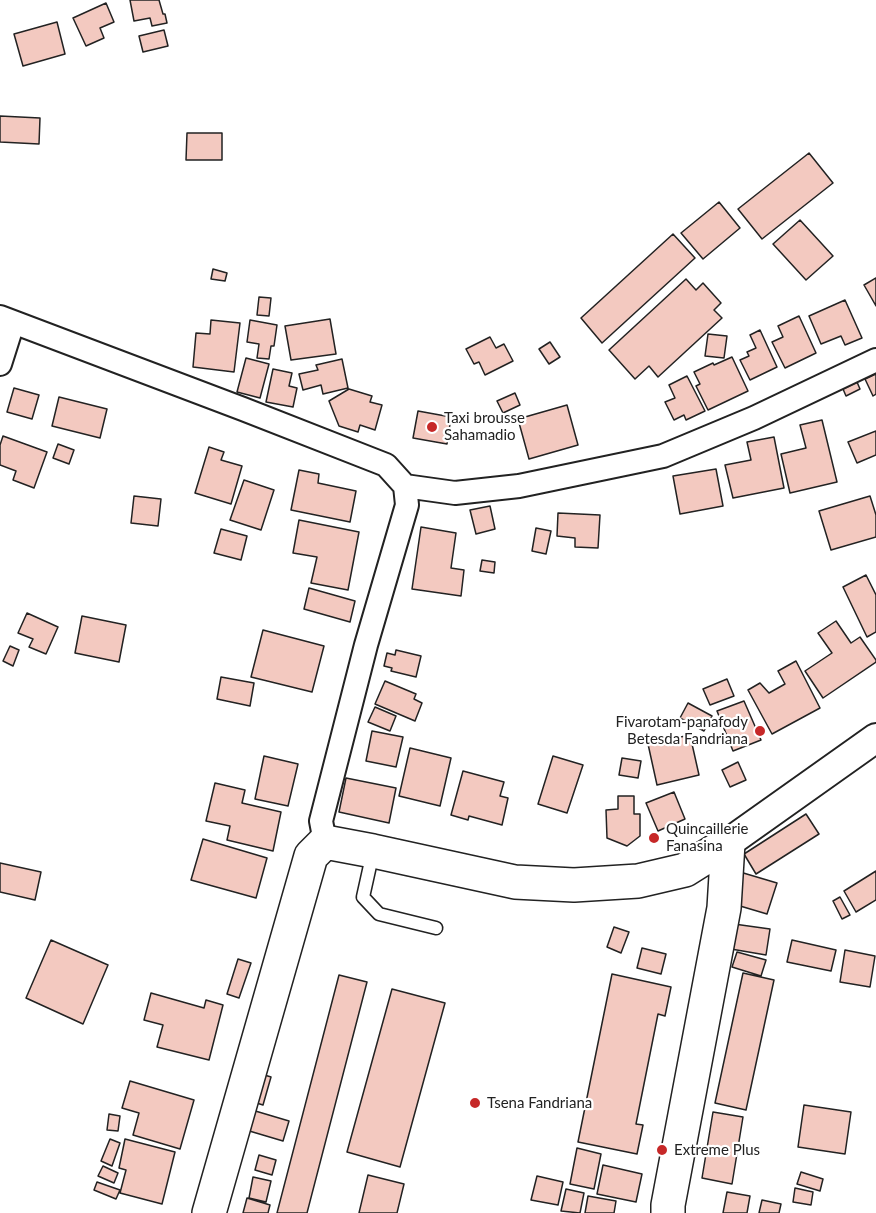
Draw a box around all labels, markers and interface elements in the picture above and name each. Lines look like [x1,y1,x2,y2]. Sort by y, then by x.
place label: Taxi brousse Sahamadio [444,409,525,444]
marker: Taxi brousse Sahamadio [425,420,439,434]
place label: Fivarotam-panafody Betesda Fandriana [615,713,748,748]
marker: Fivarotam-panafody Betesda Fandriana [753,724,767,738]
place label: Quincaillerie Fanasina [666,820,748,855]
marker: Quincaillerie Fanasina [647,831,661,845]
place label: Tsena Fandriana [487,1094,592,1112]
marker: Tsena Fandriana [468,1096,482,1110]
place label: Extreme Plus [674,1141,760,1159]
marker: Extreme Plus [655,1143,669,1157]

